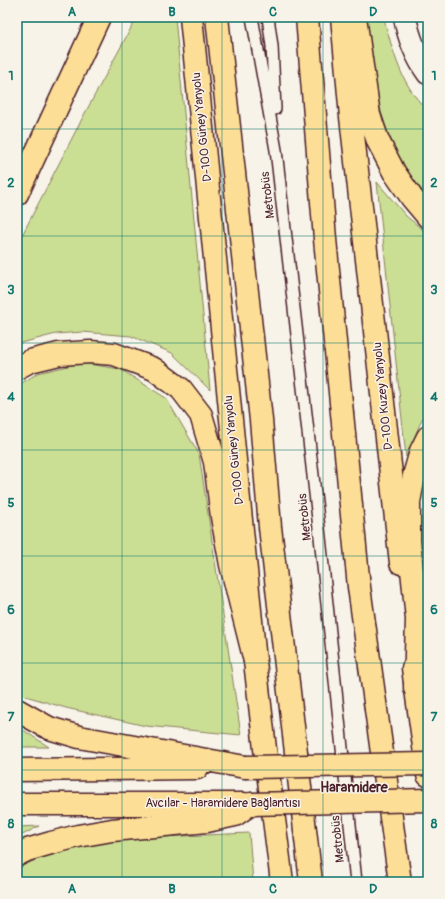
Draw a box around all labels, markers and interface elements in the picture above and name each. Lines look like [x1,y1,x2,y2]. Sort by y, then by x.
text: A [68,4,77,20]
text: B [168,4,176,20]
text: C [269,4,277,20]
text: D [369,4,377,20]
text: 1 [8,68,14,84]
text: 1 [431,68,437,84]
street label: D-100 Güney Yanyolu [189,72,215,182]
street label: Metrobüs [258,170,278,219]
text: 2 [7,175,15,191]
text: 2 [430,175,438,191]
text: 3 [7,282,15,298]
text: 3 [430,282,438,298]
street label: D-100 Kuzey Yanyolu [370,341,396,451]
text: 4 [7,389,15,405]
text: 4 [430,389,438,405]
street label: D-100 Güney Yanyolu [221,395,247,505]
street label: Metrobüs [295,492,315,541]
text: 5 [7,495,15,511]
text: 5 [430,495,438,511]
text: 6 [7,602,15,618]
text: 6 [430,602,438,618]
text: 7 [8,709,15,725]
text: 7 [431,709,438,725]
district label: Haramidere [320,779,389,796]
street label: Avcılar - Haramidere Bağlantısı [145,796,301,811]
street label: Metrobüs [328,814,348,863]
text: 8 [8,816,15,832]
text: 8 [431,816,438,832]
text: A [68,881,77,897]
text: B [168,881,176,897]
text: C [269,881,277,897]
text: D [369,881,377,897]

